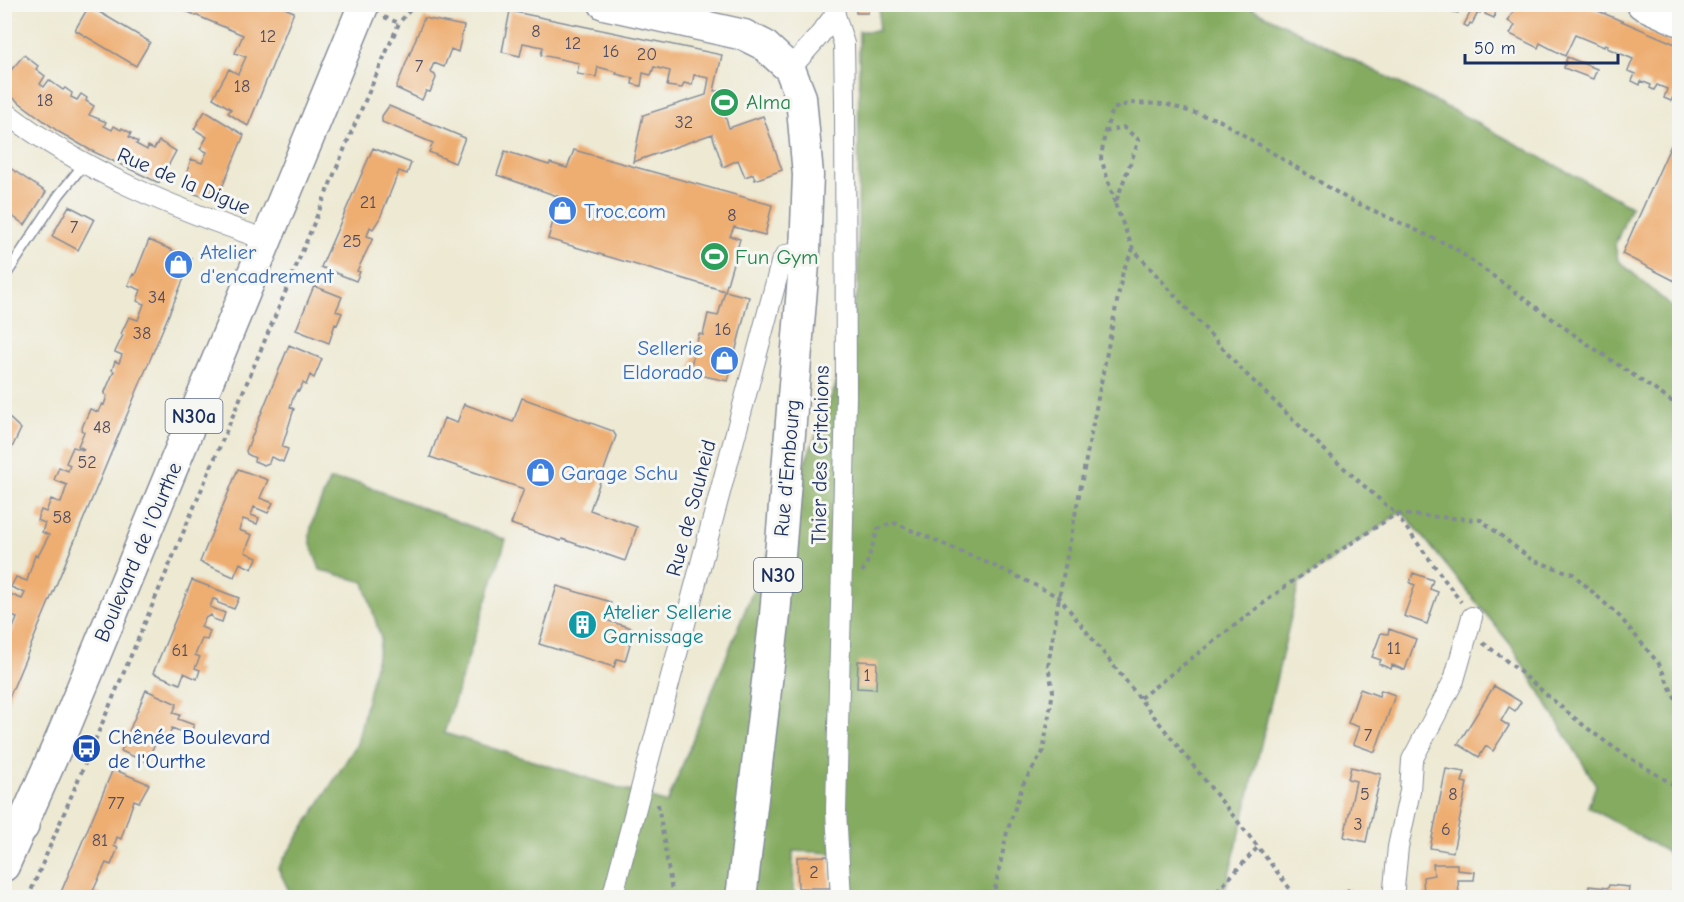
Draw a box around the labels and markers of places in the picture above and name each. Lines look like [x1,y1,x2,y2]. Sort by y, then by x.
sports icon: Alma [709,86,741,118]
place label: Alma [746,90,791,114]
shop icon: Troc.com [547,195,579,227]
place label: Troc.com [584,199,666,223]
place label: Atelier d'encadrement [200,240,334,288]
sports icon: Fun Gym [698,241,730,273]
place label: Fun Gym [735,245,818,269]
shop icon: Atelier d'encadrement [163,248,195,280]
place label: Sellerie Eldorado [622,336,703,384]
shop icon: Sellerie Eldorado [708,344,740,376]
shop icon: Garage Schu [524,457,556,489]
place label: Garage Schu [561,461,678,485]
place label: Atelier Sellerie Garnissage [603,600,732,648]
building icon: Atelier Sellerie Garnissage [566,608,598,640]
place label: Chênée Boulevard de l'Ourthe [108,725,270,773]
bus stop icon: Chênée Boulevard de l'Ourthe [71,733,103,765]

